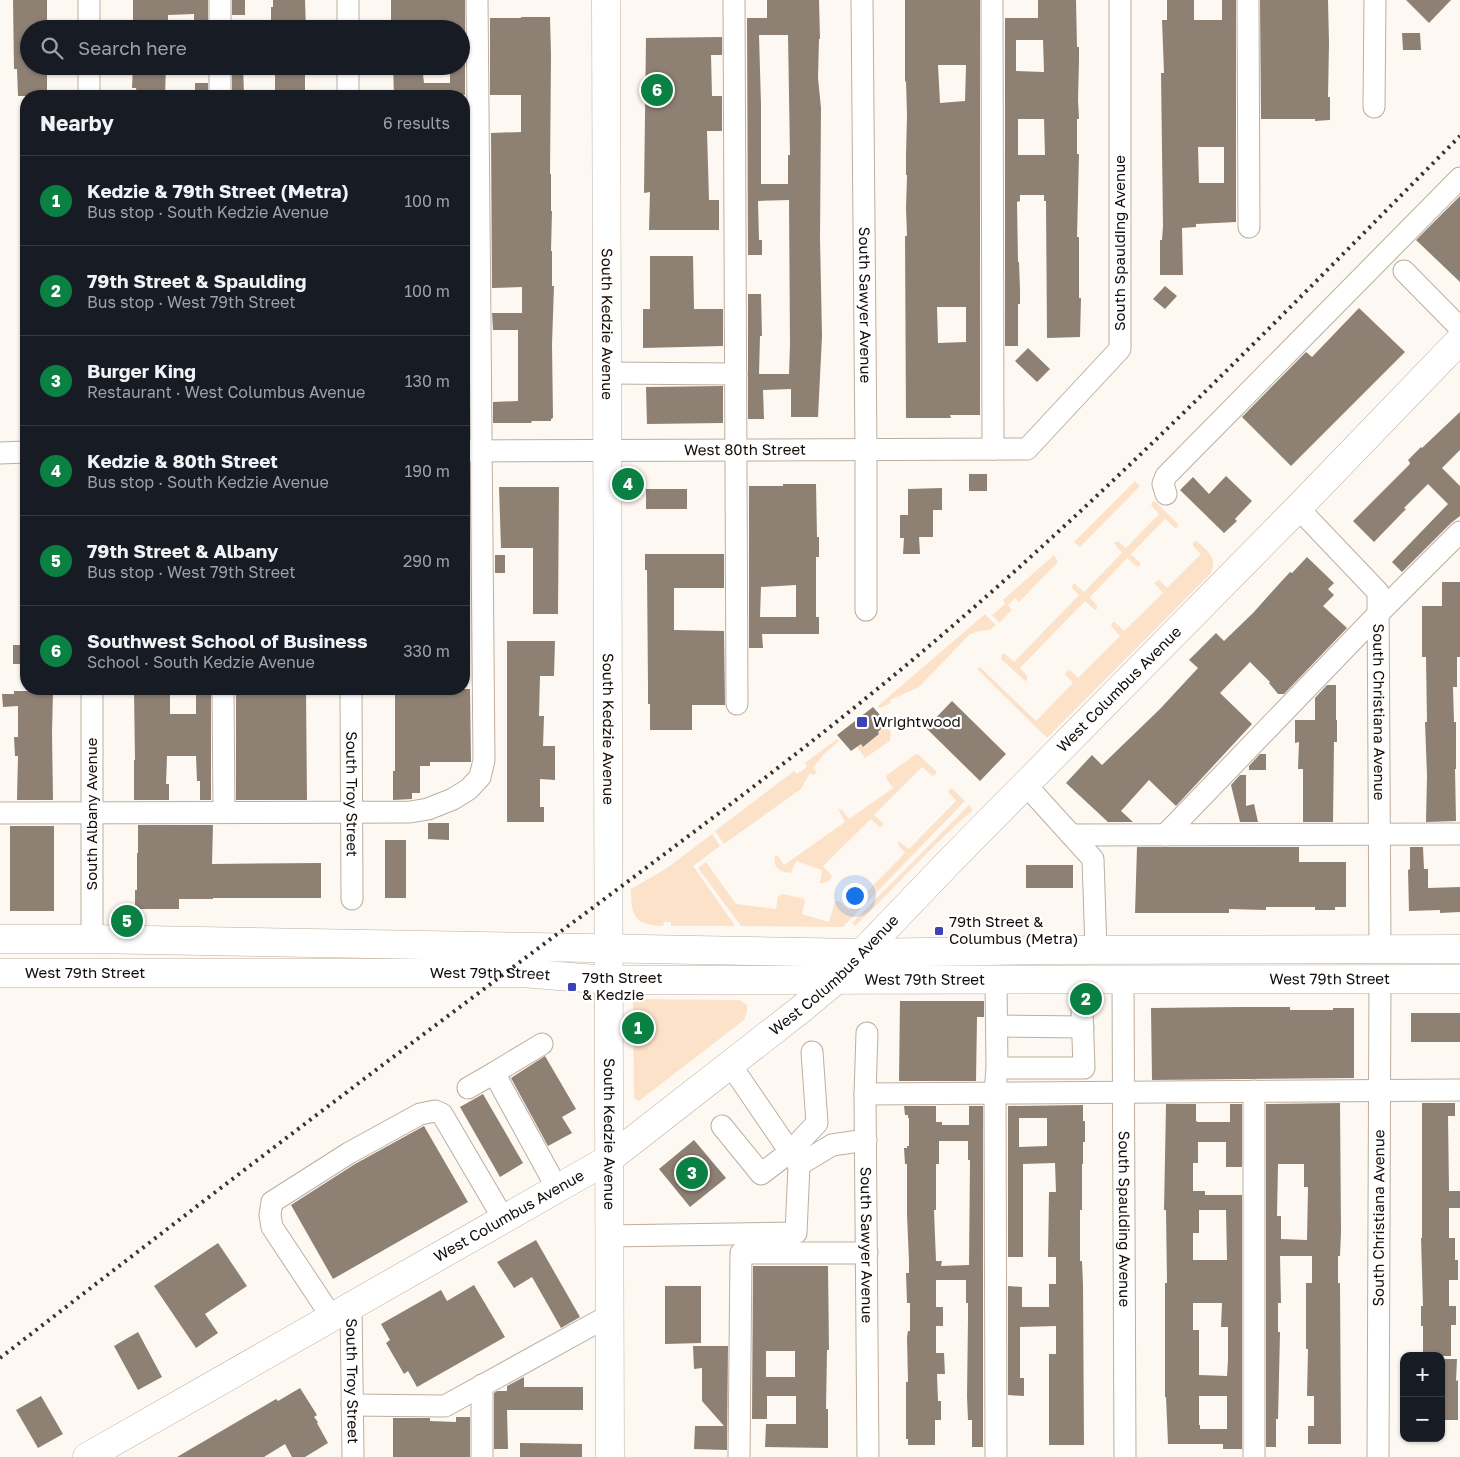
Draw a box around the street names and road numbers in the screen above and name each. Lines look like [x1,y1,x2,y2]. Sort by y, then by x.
street label: South Spaulding Avenue [1110,155,1128,331]
street label: South Sawyer Avenue [856,227,875,384]
street label: South Kedzie Avenue [599,248,617,400]
street label: West 80th Street [684,440,806,458]
street label: West Columbus Avenue [1053,622,1185,755]
street label: South Christiana Avenue [1370,623,1389,801]
street label: South Kedzie Avenue [600,653,618,805]
street label: South Troy Street [343,731,362,857]
street label: South Albany Avenue [82,737,100,890]
street label: West Columbus Avenue [765,910,902,1039]
street label: West 79th Street [25,963,145,981]
street label: West 79th Street [430,963,551,983]
street label: West 79th Street [1269,969,1390,987]
street label: West 79th Street [864,970,985,988]
street label: South Kedzie Avenue [601,1058,619,1210]
street label: South Christiana Avenue [1369,1129,1387,1307]
street label: South Spaulding Avenue [1116,1131,1134,1307]
street label: West Columbus Avenue [430,1165,587,1265]
street label: South Sawyer Avenue [858,1167,877,1324]
street label: South Troy Street [343,1318,363,1444]

